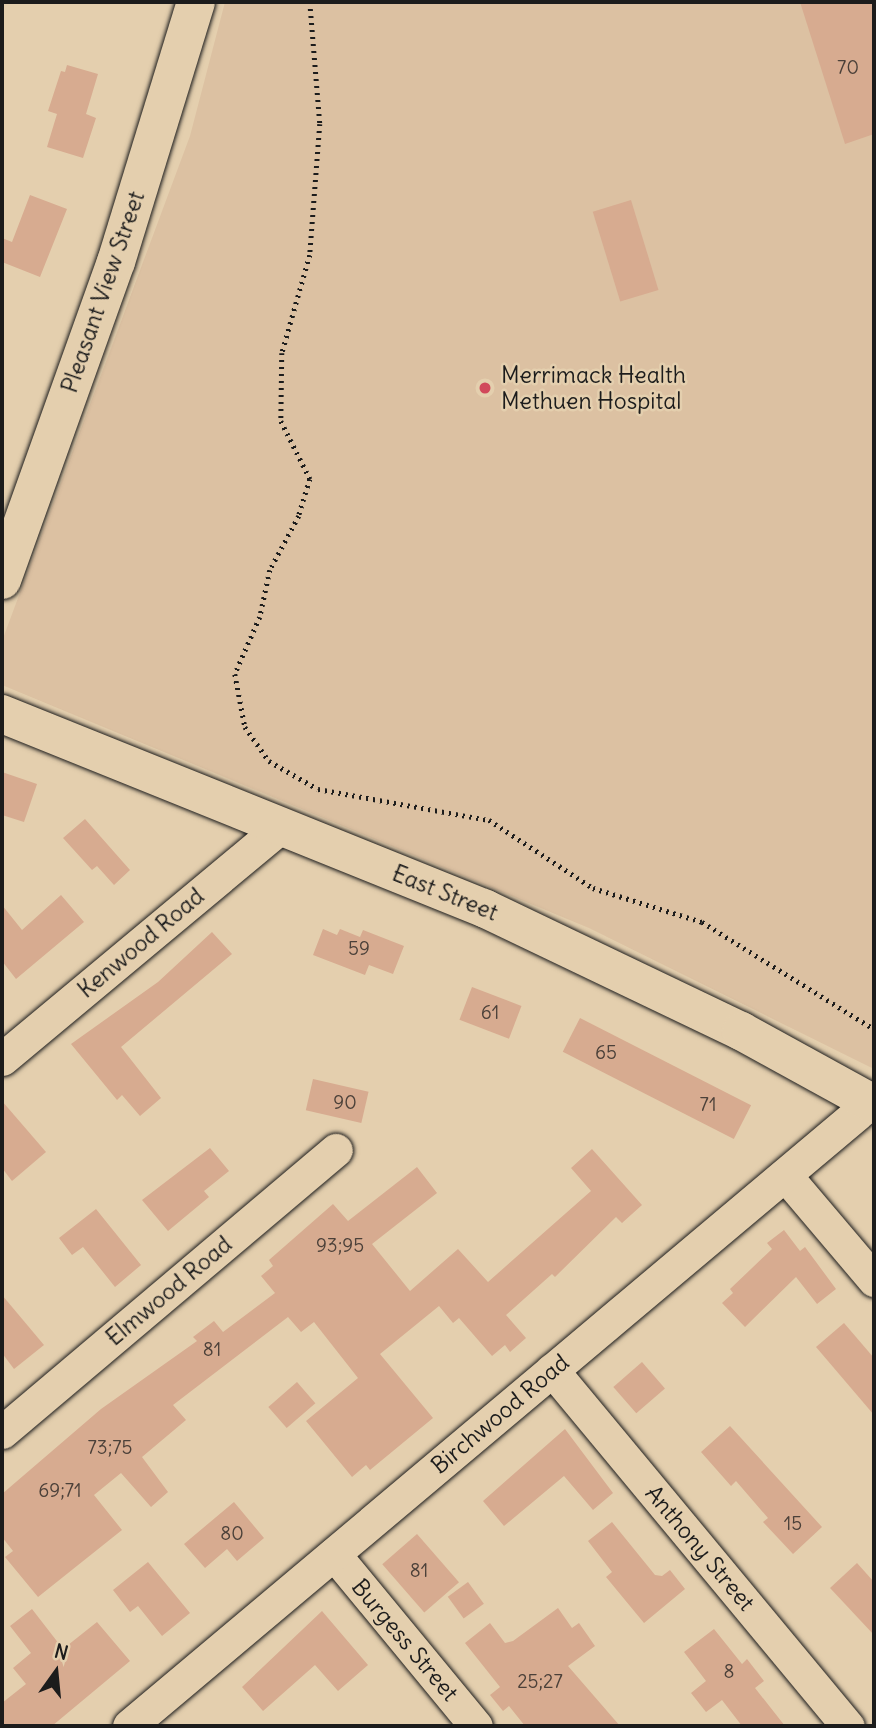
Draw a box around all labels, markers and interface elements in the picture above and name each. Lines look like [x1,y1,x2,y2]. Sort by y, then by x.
house number: 70 [837,57,859,79]
street label: Pleasant View Street [56,188,150,396]
place label: Merrimack Health Methuen Hospital [501,361,686,415]
marker: Merrimack Health Methuen Hospital [475,378,495,398]
street label: East Street [388,859,502,927]
street label: Kenwood Road [72,882,210,1004]
house number: 59 [348,938,370,960]
house number: 61 [481,1002,499,1024]
house number: 65 [595,1042,617,1064]
house number: 90 [333,1092,357,1114]
house number: 71 [700,1094,716,1116]
street label: Elmwood Road [101,1230,237,1352]
house number: 93;95 [316,1235,364,1257]
house number: 81 [203,1339,221,1361]
street label: Birchwood Road [426,1348,574,1480]
house number: 73;75 [88,1437,132,1459]
house number: 69;71 [38,1480,82,1502]
street label: Anthony Street [640,1480,760,1616]
house number: 15 [784,1513,802,1535]
house number: 80 [220,1523,244,1545]
house number: 81 [410,1560,428,1582]
street label: Burgess Street [346,1573,464,1707]
north arrow [21,1637,91,1707]
text: N [52,1638,71,1665]
house number: 8 [724,1661,734,1683]
house number: 25;27 [517,1671,563,1693]

